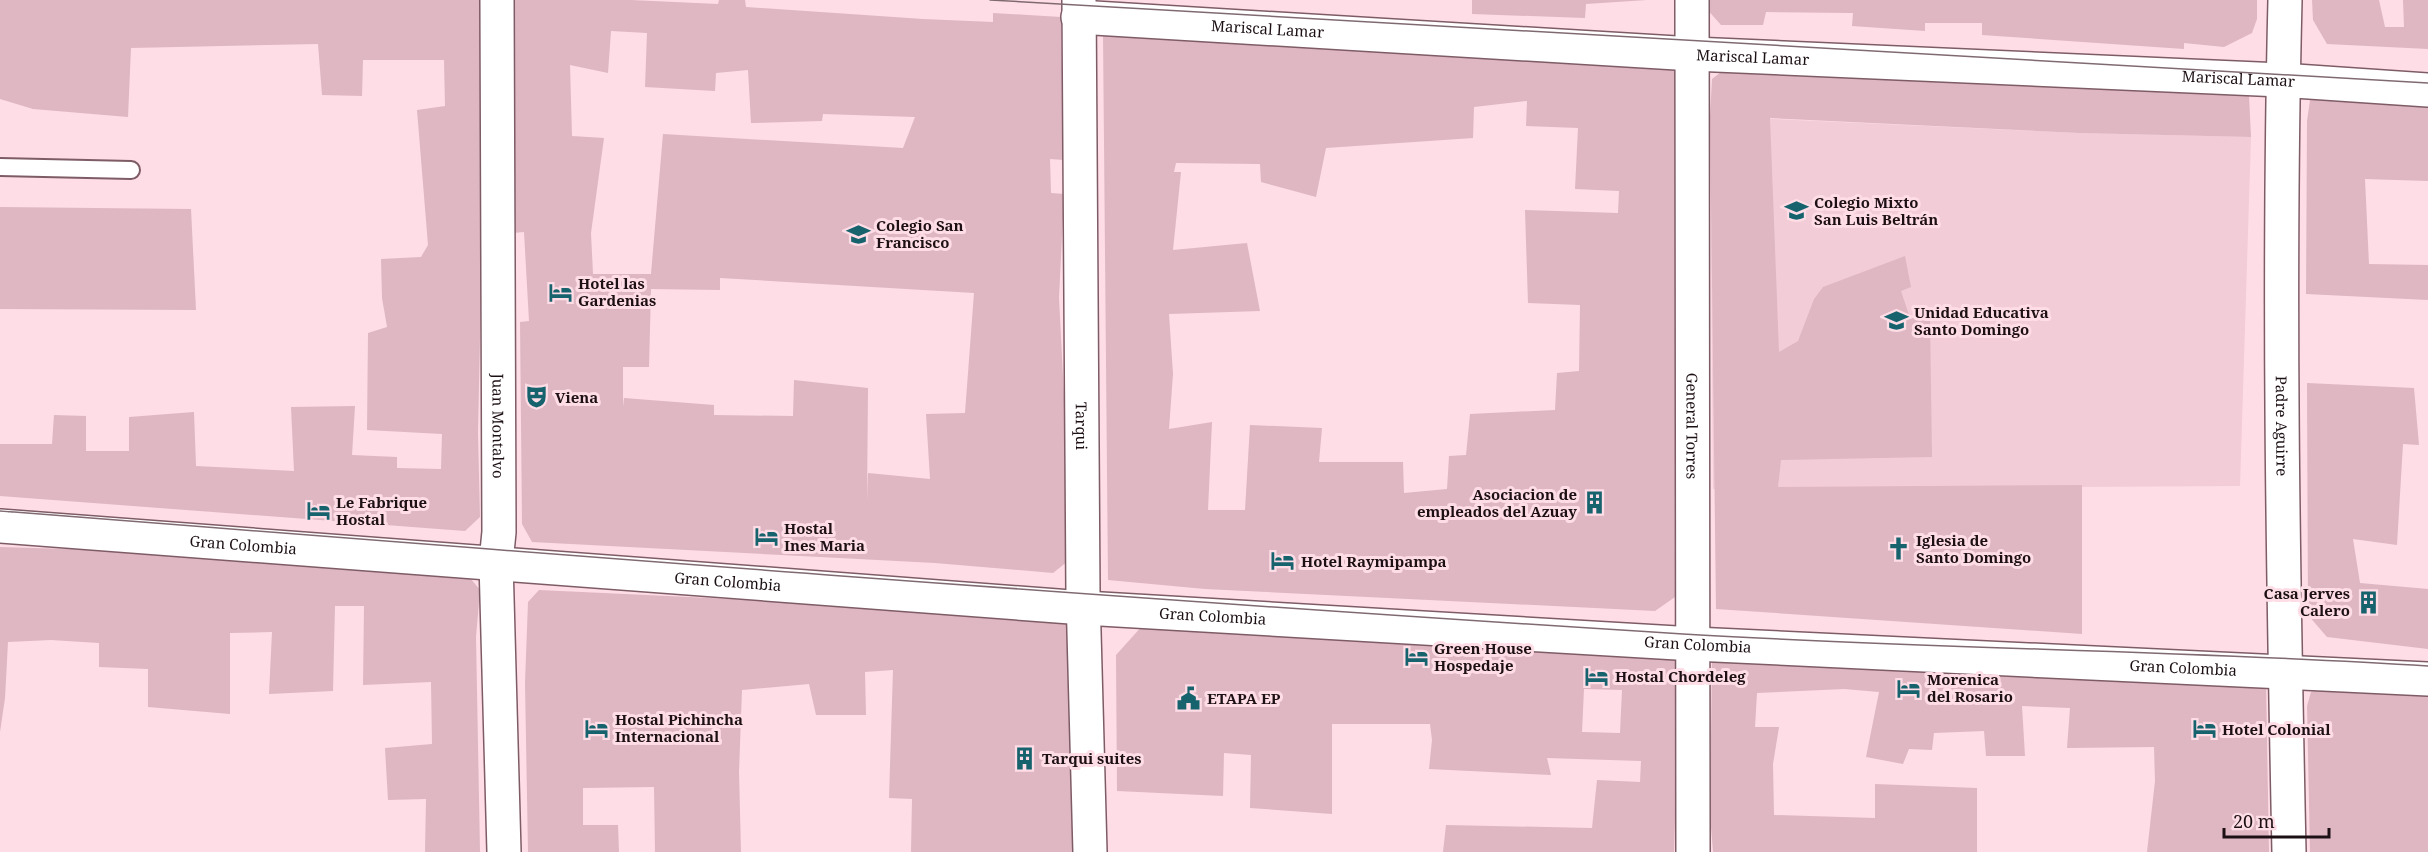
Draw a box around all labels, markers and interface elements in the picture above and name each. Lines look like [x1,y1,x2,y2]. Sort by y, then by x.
street label: Mariscal Lamar [1211,15,1325,42]
street label: Mariscal Lamar [1696,44,1810,69]
street label: Mariscal Lamar [2181,66,2296,91]
place label: Colegio Mixto San Luis Beltrán [1814,192,1938,229]
school or university icon: Colegio Mixto San Luis Beltrán [1783,198,1809,224]
place label: Colegio San Francisco [876,215,964,252]
school or university icon: Colegio San Francisco [845,221,871,247]
place label: Hotel las Gardenias [578,273,656,310]
hotel icon: Hotel las Gardenias [547,279,573,305]
place label: Unidad Educativa Santo Domingo [1914,302,2049,339]
school or university icon: Unidad Educativa Santo Domingo [1883,308,1909,334]
street label: Juan Montalvo [488,372,509,479]
street label: General Torres [1682,373,1703,479]
street label: Padre Aguirre [2272,376,2293,476]
theatre icon: Viena [524,384,550,410]
place label: Viena [555,387,598,407]
street label: Tarqui [1072,402,1092,450]
place label: Asociacion de empleados del Azuay [1417,484,1577,521]
building icon: Asociacion de empleados del Azuay [1582,490,1608,516]
place label: Le Fabrique Hostal [336,492,427,529]
hotel icon: Le Fabrique Hostal [305,498,331,524]
place label: Hostal Ines Maria [784,518,865,555]
hotel icon: Hostal Ines Maria [753,524,779,550]
street label: Gran Colombia [189,530,298,558]
place label: Iglesia de Santo Domingo [1916,530,2031,567]
church icon: Iglesia de Santo Domingo [1885,536,1911,562]
hotel icon: Hotel Raymipampa [1270,548,1296,574]
place label: Hotel Raymipampa [1301,551,1447,571]
street label: Gran Colombia [674,567,782,595]
place label: Casa Jerves Calero [2264,583,2350,620]
building icon: Casa Jerves Calero [2355,589,2381,615]
street label: Gran Colombia [1158,602,1267,629]
street label: Gran Colombia [1644,631,1752,657]
place label: Green House Hospedaje [1434,638,1532,675]
hotel icon: Green House Hospedaje [1403,644,1429,670]
street label: Gran Colombia [2129,655,2237,680]
hotel icon: Hostal Chordeleg [1584,663,1610,689]
place label: Hostal Chordeleg [1615,666,1746,686]
place label: Morenica del Rosario [1927,669,2013,706]
hotel icon: Morenica del Rosario [1896,675,1922,701]
public building icon: ETAPA EP [1176,685,1202,711]
place label: ETAPA EP [1207,688,1281,708]
place label: Hostal Pichincha Internacional [615,709,743,746]
hotel icon: Hostal Pichincha Internacional [584,715,610,741]
hotel icon: Hotel Colonial [2191,716,2217,742]
place label: Hotel Colonial [2222,719,2331,739]
building icon: Tarqui suites [1011,745,1037,771]
place label: Tarqui suites [1042,748,1141,768]
scale bar [2224,801,2329,839]
text: 20 m [2233,809,2275,833]

